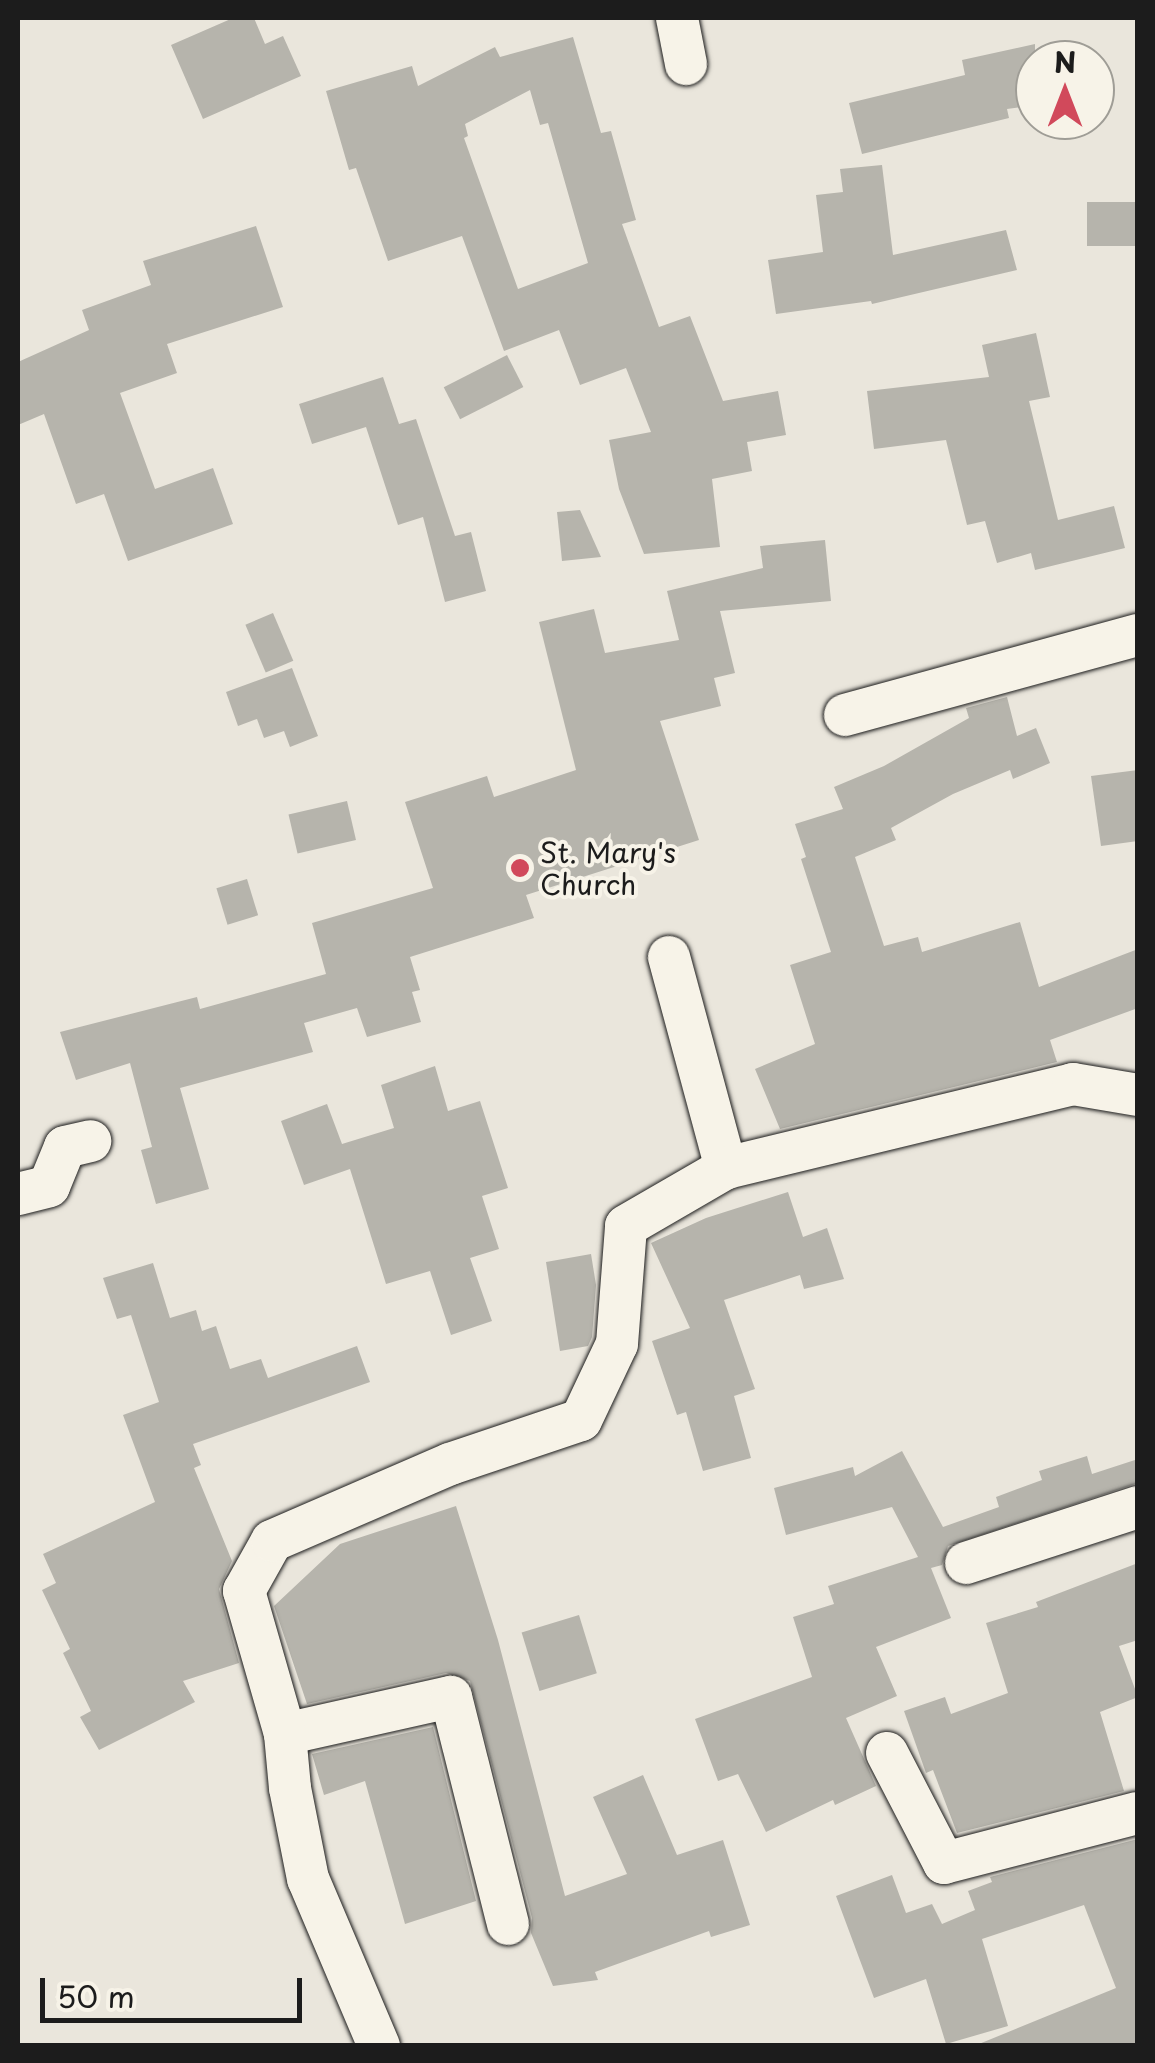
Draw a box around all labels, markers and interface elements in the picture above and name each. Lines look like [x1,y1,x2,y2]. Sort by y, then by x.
north arrow [1015,40,1115,140]
text: N [1054,40,1076,83]
place label: St. Mary's Church [540,835,676,901]
marker: St. Mary's Church [509,857,531,879]
scale bar [45,1958,308,2020]
text: 50 m [57,1973,135,2018]

